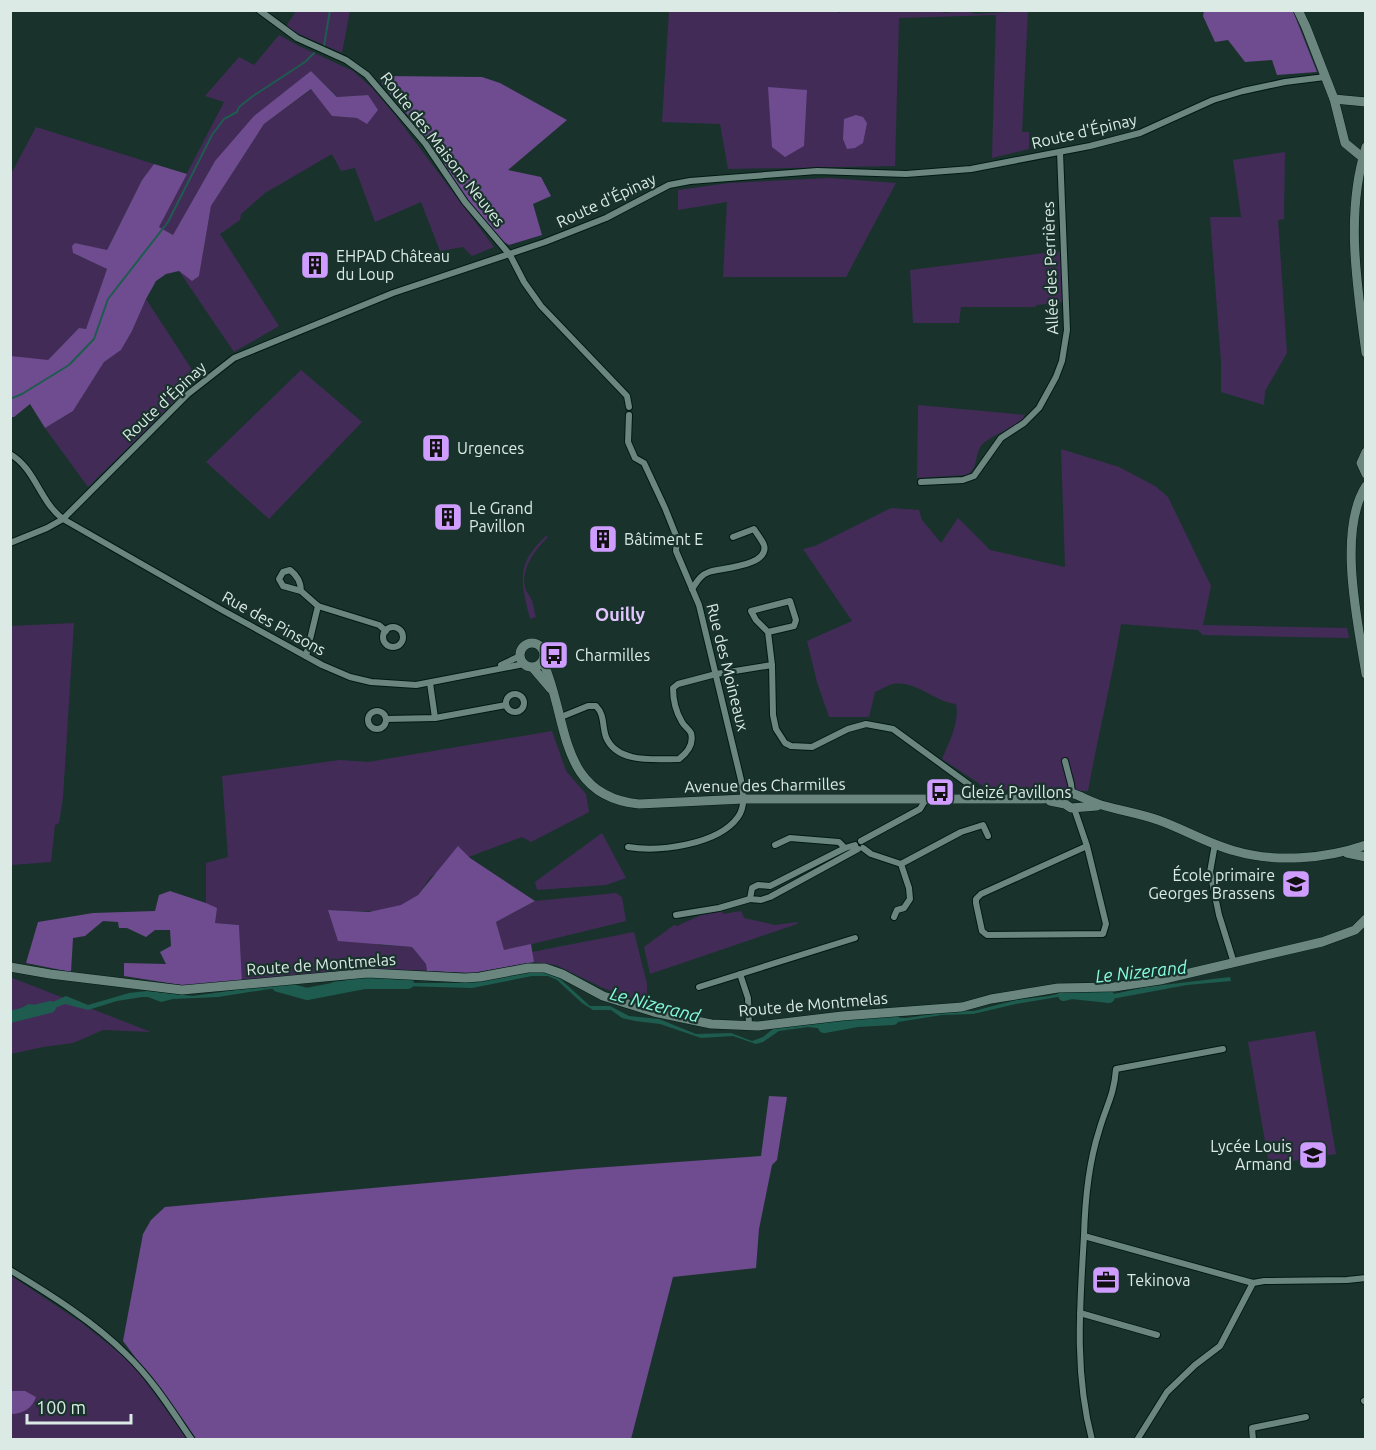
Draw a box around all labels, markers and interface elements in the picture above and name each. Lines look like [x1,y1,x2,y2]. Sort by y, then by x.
street label: Route des Maisons Neuves [377,68,509,230]
street label: Route d'Épinay [1029,108,1139,152]
street label: Route d'Épinay [553,167,659,231]
street label: Allée des Perrières [1039,201,1061,335]
place label: EHPAD Château du Loup [336,247,450,283]
building icon: EHPAD Château du Loup [299,249,331,281]
street label: Route d'Épinay [117,356,210,444]
building icon: Urgences [420,432,452,464]
place label: Urgences [457,439,524,457]
place label: Le Grand Pavillon [469,499,533,535]
building icon: Le Grand Pavillon [432,501,464,533]
building icon: Bâtiment E [587,523,619,555]
place label: Bâtiment E [624,530,703,548]
street label: Rue des Pinsons [219,587,329,659]
street label: Rue des Moineaux [703,601,753,733]
district label: Ouilly [595,604,645,624]
bus stop icon: Charmilles [538,639,570,671]
place label: Charmilles [575,646,650,664]
street label: Avenue des Charmilles [684,775,846,795]
bus stop icon: Gleizé Pavillons [924,776,956,808]
place label: Gleizé Pavillons [961,783,1071,801]
place label: École primaire Georges Brassens [1148,864,1275,902]
school or university icon: École primaire Georges Brassens [1280,868,1312,900]
street label: Route de Montmelas [246,950,396,978]
water label: Le Nizerand [1094,956,1189,986]
water label: Le Nizerand [608,982,703,1026]
street label: Route de Montmelas [738,989,888,1019]
place label: Lycée Louis Armand [1210,1137,1292,1173]
school or university icon: Lycée Louis Armand [1297,1139,1329,1171]
office icon: Tekinova [1090,1264,1122,1296]
place label: Tekinova [1127,1271,1190,1289]
scale bar [27,1387,130,1425]
text: 100 m [36,1397,86,1417]

